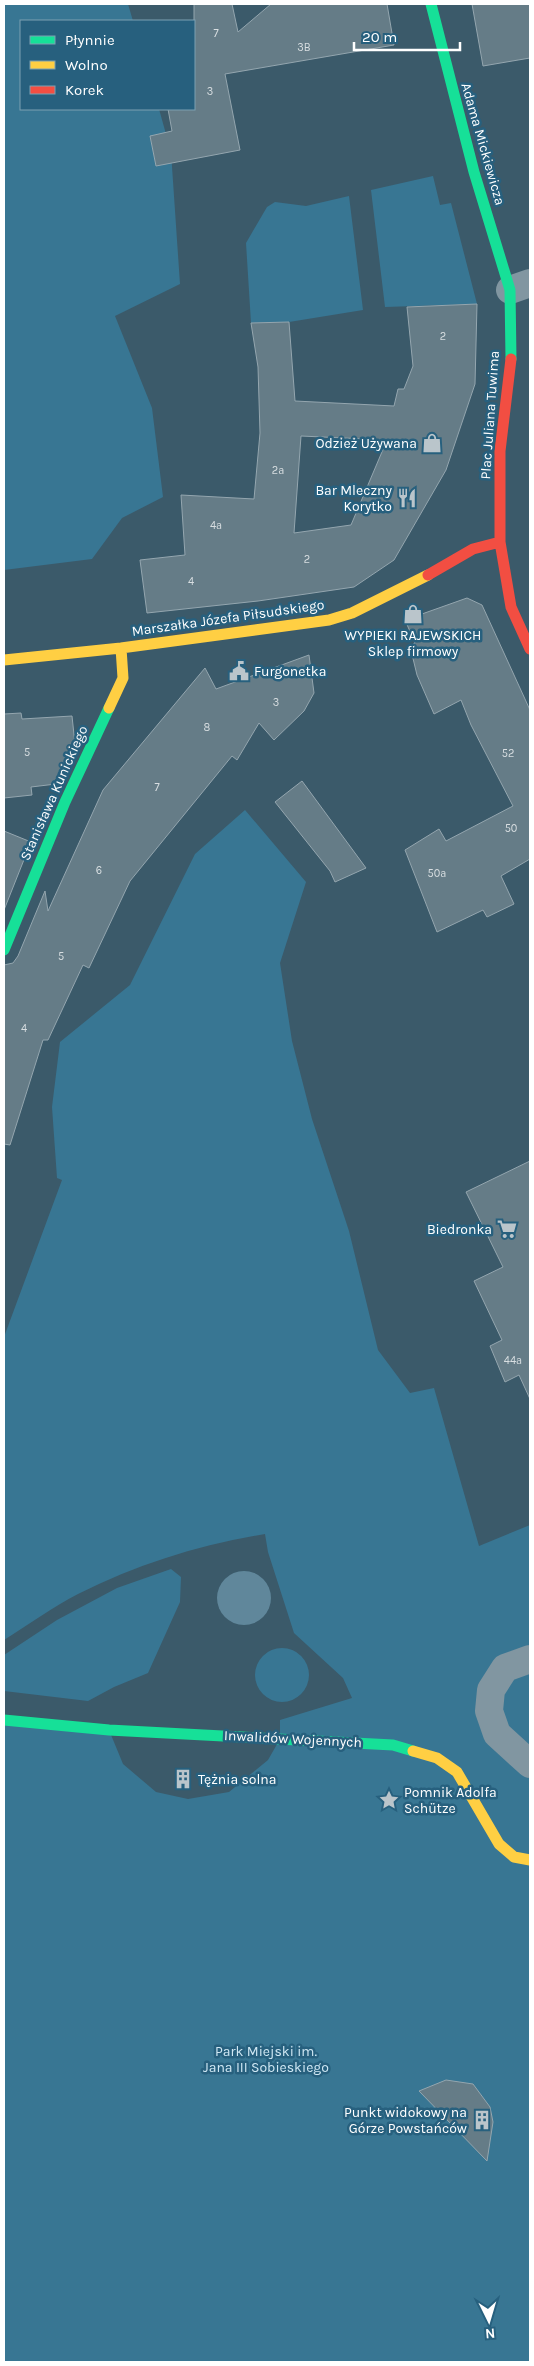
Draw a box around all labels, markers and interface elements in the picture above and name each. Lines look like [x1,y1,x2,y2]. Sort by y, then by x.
legend [20,20,195,110]
scale bar [354,20,460,52]
house number: 7 [213,27,219,40]
text: 20 m [362,28,397,46]
text: Płynnie [65,31,115,49]
house number: 3B [297,41,311,54]
text: Wolno [65,56,108,74]
text: Korek [65,81,104,99]
street label: Adama Mickiewicza [457,81,509,207]
house number: 3 [207,85,213,98]
house number: 2 [440,330,446,343]
street label: Plac Juliana Tuwima [477,350,503,480]
shop icon: Odzież Używana [421,432,443,454]
place label: Odzież Używana [315,435,417,452]
house number: 2a [272,464,284,477]
place label: Bar Mleczny Korytko [315,482,392,515]
restaurant icon: Bar Mleczny Korytko [396,487,418,509]
house number: 4a [210,519,222,532]
house number: 2 [304,553,310,566]
house number: 4 [188,575,194,588]
street label: Marszałka Józefa Piłsudskiego [131,596,325,640]
shop icon: WYPIEKI RAJEWSKICH Sklep firmowy [402,603,424,625]
place label: WYPIEKI RAJEWSKICH Sklep firmowy [345,627,481,660]
public building icon: Furgonetka [228,660,250,682]
place label: Furgonetka [254,663,326,680]
house number: 3 [273,696,279,709]
house number: 8 [204,721,211,734]
street label: Stanisława Kunickiego [17,723,91,863]
house number: 5 [24,746,30,759]
house number: 52 [502,747,514,760]
house number: 7 [154,781,160,794]
house number: 50 [505,822,517,835]
house number: 6 [96,864,102,877]
house number: 50a [428,867,446,880]
house number: 5 [58,950,64,963]
house number: 4 [21,1022,27,1035]
supermarket icon: Biedronka [496,1218,518,1240]
place label: Biedronka [427,1221,492,1238]
house number: 44a [504,1354,522,1367]
street label: Inwalidów Wojennych [224,1727,362,1751]
building icon: Tężnia solna [172,1768,194,1790]
place label: Tężnia solna [198,1771,277,1788]
place label: Pomnik Adolfa Schütze [404,1784,497,1817]
place icon: Pomnik Adolfa Schütze [378,1789,400,1811]
park label: Park Miejski im. Jana III Sobieskiego [203,2043,329,2076]
place label: Punkt widokowy na Górze Powstańców [344,2104,467,2137]
building icon: Punkt widokowy na Górze Powstańców [471,2109,493,2131]
north arrow [464,2296,514,2346]
text: N [484,2325,496,2342]

